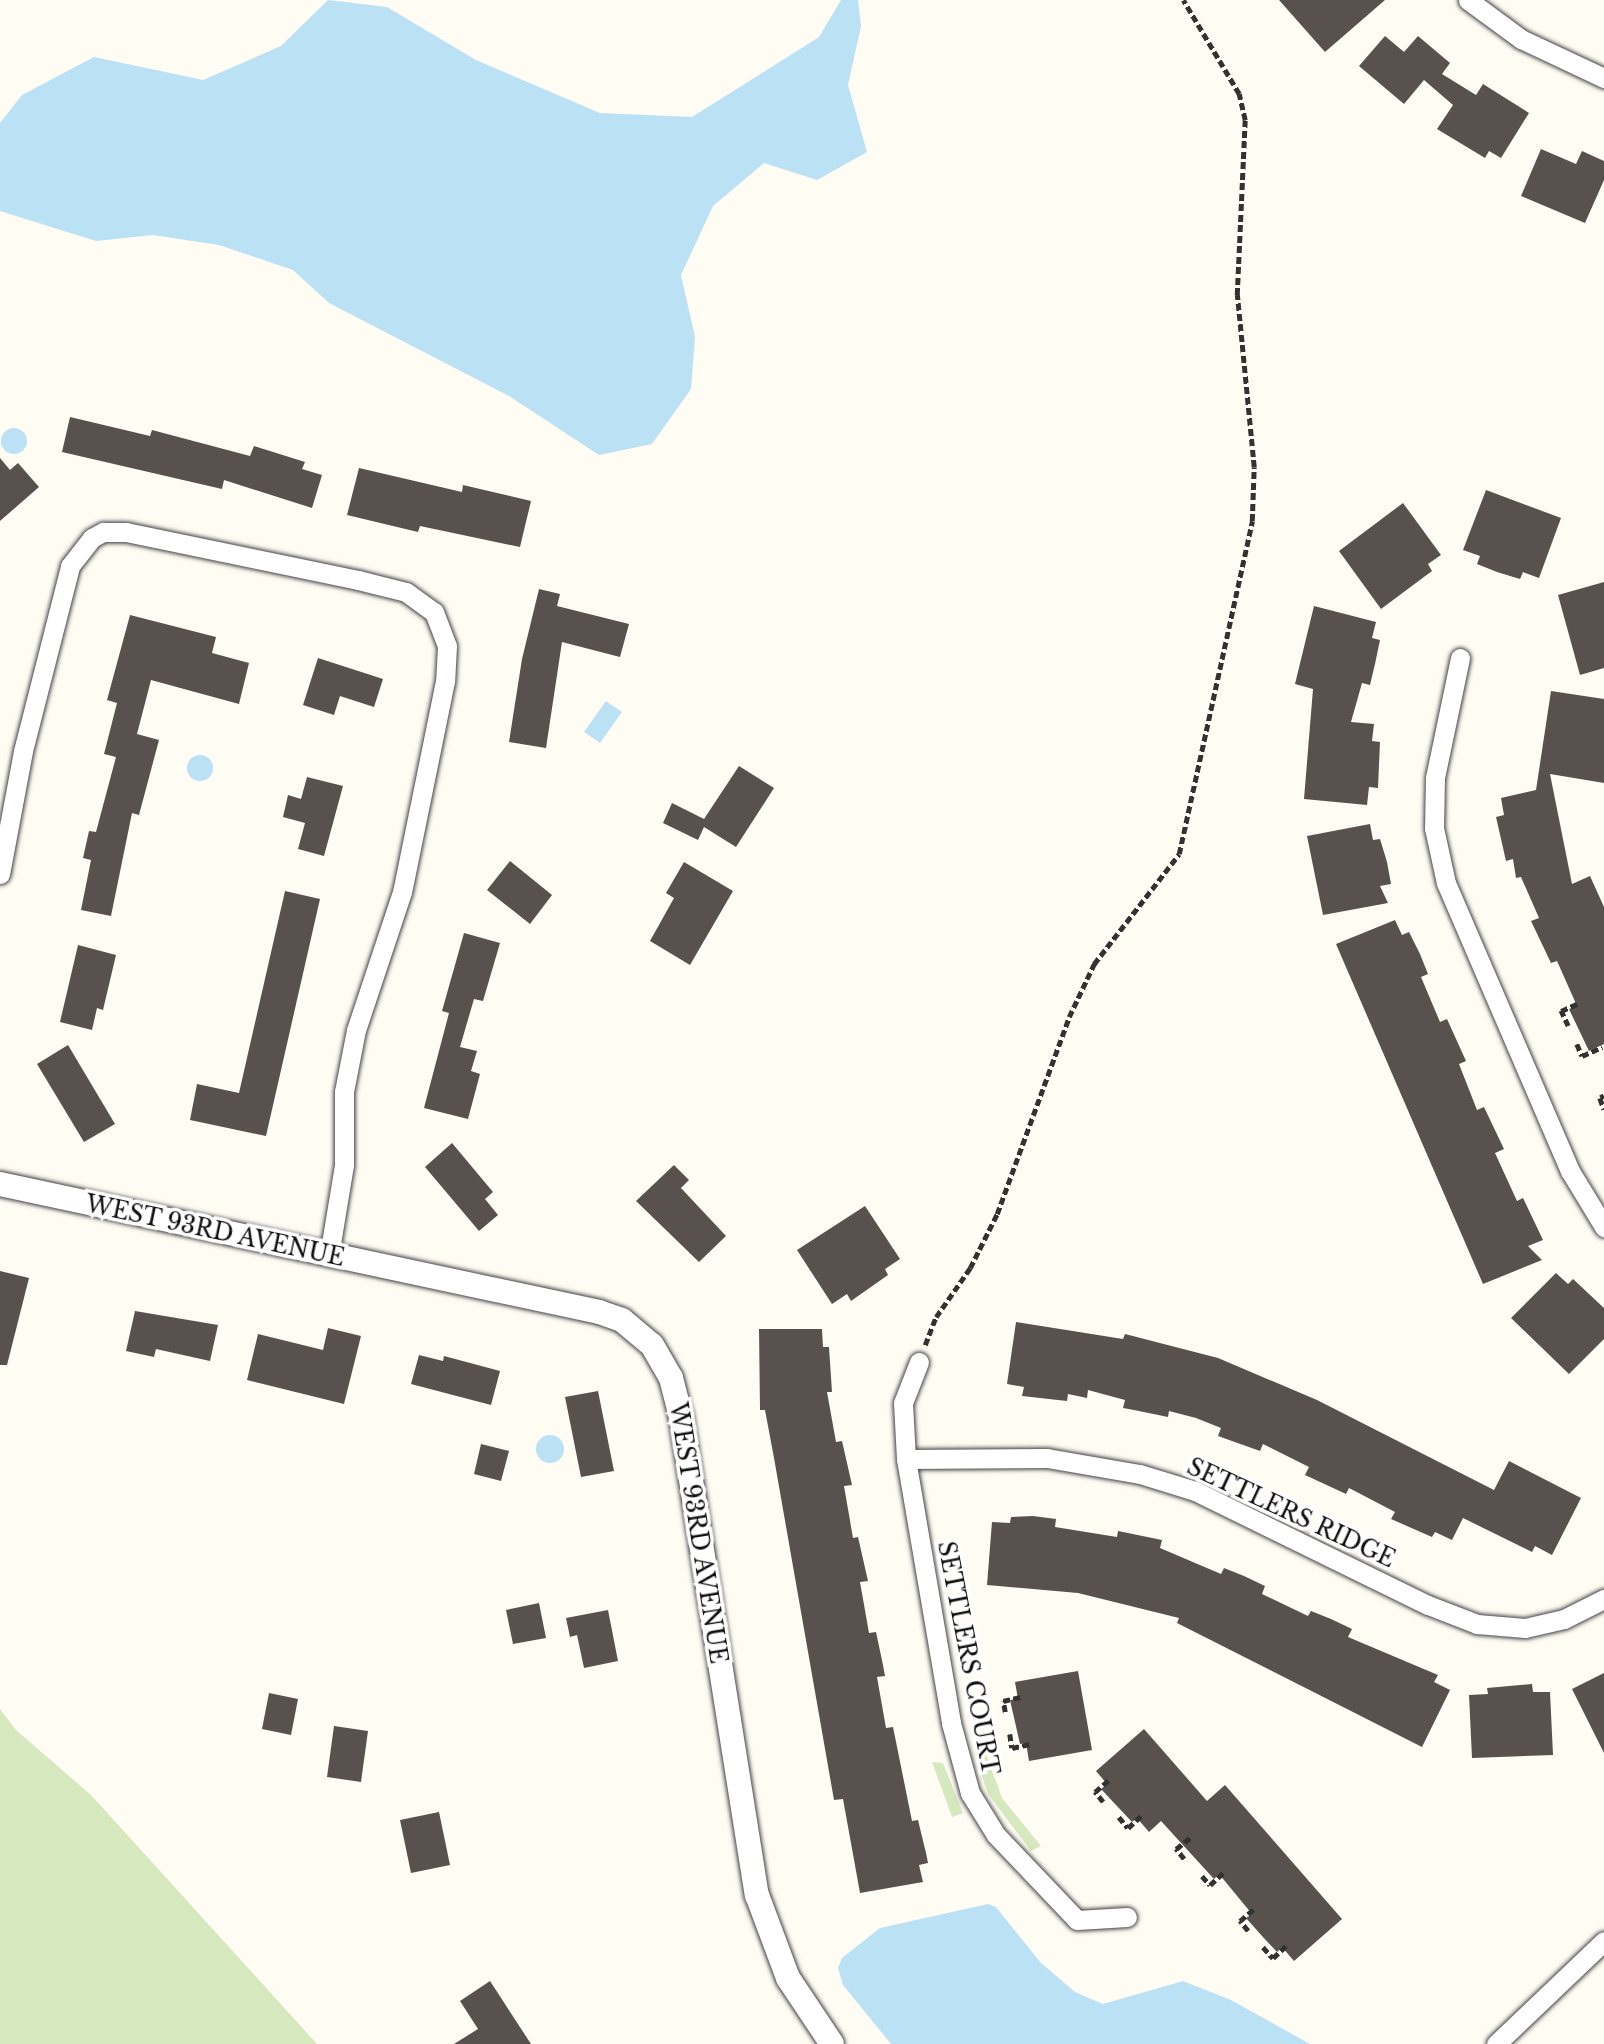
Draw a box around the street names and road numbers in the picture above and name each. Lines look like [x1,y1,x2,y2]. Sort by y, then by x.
street label: WEST 93RD AVENUE [82,1190,348,1272]
street label: WEST 93RD AVENUE [664,1400,732,1666]
street label: SETTLERS RIDGE [1183,1453,1399,1573]
street label: SETTLERS COURT [932,1539,1004,1777]

